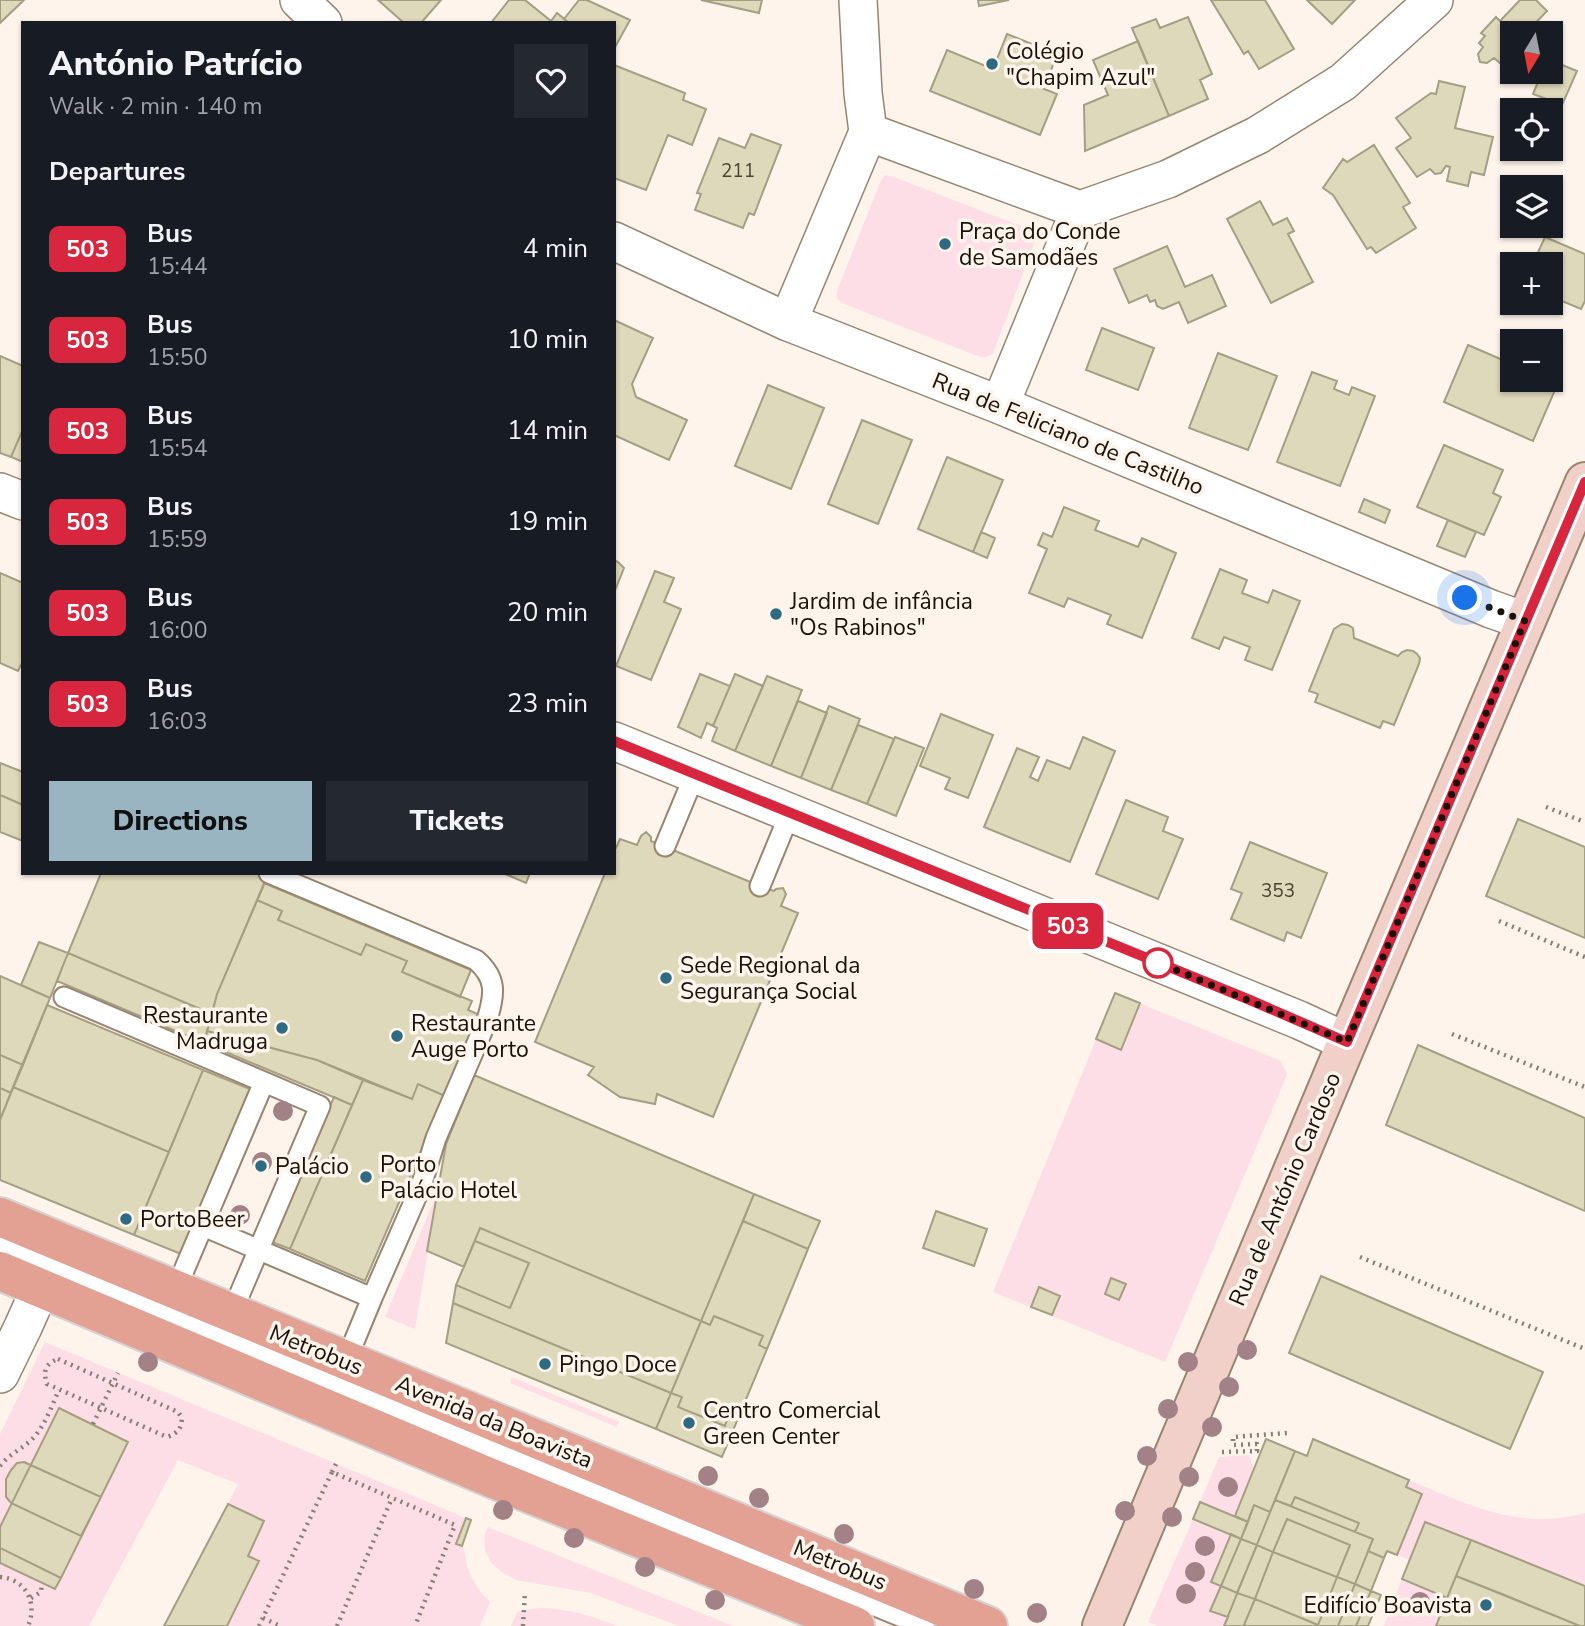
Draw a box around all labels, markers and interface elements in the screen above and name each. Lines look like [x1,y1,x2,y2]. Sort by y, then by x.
north arrow [1500,21,1563,84]
map controls [1500,21,1563,392]
place label: Colégio "Chapim Azul" [1006,36,1155,93]
text: António Patrício [49,42,303,87]
button: heart [514,44,588,118]
marker: Colégio "Chapim Azul" [984,56,1000,72]
text: Walk · 2 min · 140 m [49,91,262,122]
button: locate [1500,98,1563,161]
text: Departures [49,154,185,189]
house number: 211 [721,158,755,184]
button: layers [1500,175,1563,238]
text: Bus [147,216,193,251]
place label: Praça do Conde de Samodães [959,216,1121,273]
text: 4 min [523,231,588,266]
text: 503 [66,233,109,265]
marker: Praça do Conde de Samodães [937,236,953,252]
text: 15:44 [147,251,207,282]
button: + [1500,252,1563,315]
text: Bus [147,307,193,342]
text: 10 min [507,322,588,357]
text: 503 [66,324,109,356]
button: − [1500,329,1563,392]
text: 15:50 [147,342,207,373]
street label: Rua de Feliciano de Castilho [928,365,1208,503]
text: Bus [147,398,193,433]
text: 14 min [507,413,588,448]
text: 503 [66,415,109,447]
text: 15:54 [147,433,207,464]
text: Bus [147,489,193,524]
text: 19 min [507,504,588,539]
text: 503 [66,506,109,538]
text: 15:59 [147,524,207,555]
text: Bus [147,580,193,615]
your location [1447,580,1482,615]
place label: Jardim de infância "Os Rabinos" [789,586,973,643]
text: 20 min [507,595,588,630]
text: 503 [66,597,109,629]
marker: Jardim de infância "Os Rabinos" [768,606,784,622]
text: 16:00 [147,615,207,646]
text: Bus [147,671,193,706]
text: 23 min [507,686,588,721]
text: 503 [66,688,109,720]
text: 16:03 [147,706,207,737]
button: Directions [49,781,312,861]
button: Tickets [326,781,588,861]
house number: 353 [1261,878,1295,904]
line badge: 503 [1028,903,1108,949]
text: 503 [1046,910,1090,942]
unlabelled marker [1143,948,1173,978]
place label: Sede Regional da Segurança Social [680,950,860,1007]
marker: Sede Regional da Segurança Social [658,970,674,986]
place label: Restaurante Madruga [143,1000,268,1057]
place label: Restaurante Auge Porto [411,1008,536,1065]
marker: Restaurante Madruga [274,1020,290,1036]
marker: Restaurante Auge Porto [389,1028,405,1044]
street label: Rua de António Cardoso [1222,1067,1348,1311]
place label: Porto Palácio Hotel [380,1149,517,1206]
place label: Palácio [275,1151,349,1182]
marker: Palácio [253,1158,269,1174]
marker: Porto Palácio Hotel [358,1169,374,1185]
place label: PortoBeer [140,1204,245,1235]
marker: PortoBeer [118,1211,134,1227]
street label: Metrobus [265,1317,367,1383]
place label: Pingo Doce [559,1349,677,1380]
marker: Pingo Doce [537,1356,553,1372]
street label: Avenida da Boavista [391,1368,597,1476]
place label: Centro Comercial Green Center [703,1395,880,1452]
marker: Centro Comercial Green Center [681,1415,697,1431]
street label: Metrobus [789,1532,891,1598]
place label: Edifício Boavista [1303,1590,1472,1621]
marker: Edifício Boavista [1478,1597,1494,1613]

